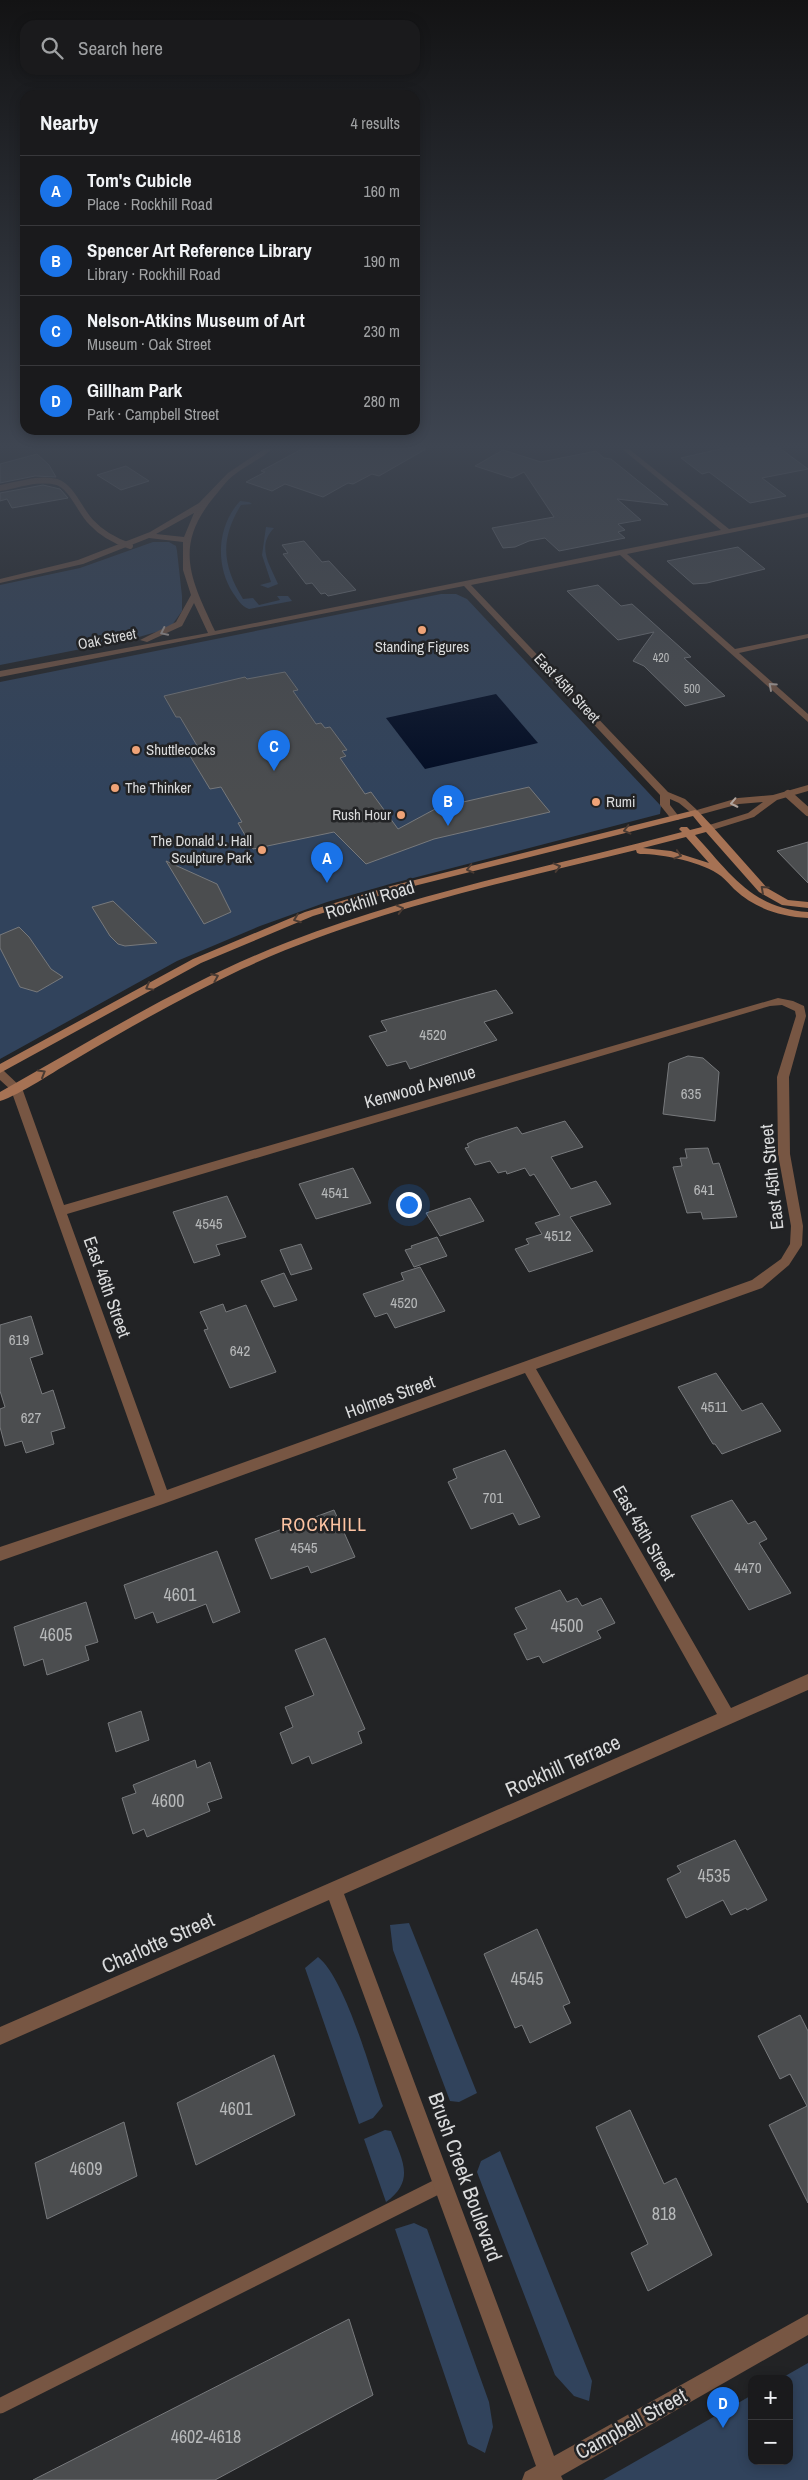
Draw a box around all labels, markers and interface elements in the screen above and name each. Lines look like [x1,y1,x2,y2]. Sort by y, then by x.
search box [20,20,420,75]
icon: search [38,34,66,62]
text: Search here [78,35,163,61]
text: Nearby [40,108,98,137]
text: 4 results [350,112,400,134]
text: Tom's Cubicle [87,167,192,193]
text: A [51,180,61,202]
text: 160 m [364,180,400,202]
text: Place · Rockhill Road [87,193,212,215]
text: Spencer Art Reference Library [87,237,312,263]
text: B [51,250,61,272]
text: 190 m [364,250,400,272]
text: Library · Rockhill Road [87,263,220,285]
text: Nelson-Atkins Museum of Art [87,307,305,333]
text: C [51,320,61,342]
text: 230 m [364,320,400,342]
text: Museum · Oak Street [87,333,211,355]
text: Gillham Park [87,377,182,403]
text: D [51,390,61,412]
text: 280 m [364,390,400,412]
text: Park · Campbell Street [87,403,219,425]
street label: Oak Street [76,622,138,654]
marker: Standing Figures [416,624,428,636]
one-way arrow [160,626,169,636]
place label: Standing Figures [375,636,469,657]
street label: East 45th Street [530,648,606,728]
house number: 420 [653,650,669,666]
house number: 500 [684,681,700,697]
one-way arrow [768,683,777,692]
pin: C [258,730,290,771]
place label: Shuttlecocks [146,739,216,760]
marker: Shuttlecocks [130,744,142,756]
place label: The Thinker [125,777,191,798]
marker: The Thinker [109,782,121,794]
pin: B [432,785,464,826]
place label: Rumi [606,791,635,812]
marker: Rumi [590,796,602,808]
one-way arrow [729,797,738,808]
place label: Rush Hour [332,804,391,825]
marker: Rush Hour [395,809,407,821]
one-way arrow [623,824,632,835]
place label: The Donald J. Hall Sculpture Park [151,830,253,868]
pin: A [311,842,343,883]
marker: The Donald J. Hall Sculpture Park [256,844,268,856]
one-way arrow [673,849,681,859]
one-way arrow [552,862,561,873]
one-way arrow [465,863,474,874]
street label: Rockhill Road [322,874,417,925]
one-way arrow [760,886,769,895]
one-way arrow [395,904,403,914]
one-way arrow [293,913,301,923]
one-way arrow [210,972,219,983]
one-way arrow [146,981,155,991]
house number: 4520 [419,1024,447,1045]
street label: Kenwood Avenue [361,1059,478,1114]
one-way arrow [37,1070,46,1080]
house number: 635 [681,1083,701,1104]
street label: East 45th Street [754,1123,789,1231]
house number: 641 [694,1179,714,1200]
house number: 4541 [321,1182,349,1203]
your location [396,1192,422,1218]
house number: 4545 [195,1213,223,1234]
house number: 4512 [544,1225,572,1246]
street label: East 46th Street [78,1233,137,1341]
house number: 4520 [390,1292,418,1313]
house number: 619 [9,1329,29,1350]
house number: 642 [230,1340,250,1361]
street label: Holmes Street [342,1369,438,1424]
house number: 4511 [701,1396,727,1417]
house number: 627 [21,1407,41,1428]
street label: East 45th Street [607,1481,682,1585]
house number: 701 [483,1487,503,1508]
district label: ROCKHILL [281,1511,367,1537]
house number: 4545 [290,1537,318,1558]
house number: 4470 [734,1557,762,1578]
house number: 4601 [164,1582,197,1607]
house number: 4500 [551,1613,583,1638]
house number: 4605 [40,1622,72,1647]
street label: Rockhill Terrace [501,1727,625,1804]
house number: 4600 [152,1788,184,1813]
house number: 4535 [698,1863,730,1888]
street label: Charlotte Street [97,1905,219,1980]
house number: 4545 [511,1966,543,1991]
street label: Brush Creek Boulevard [421,2088,510,2265]
house number: 4601 [220,2096,253,2121]
house number: 4609 [70,2156,102,2181]
house number: 818 [652,2201,676,2226]
map controls [748,2375,793,2465]
button: + [748,2375,793,2420]
street label: Campbell Street [570,2381,692,2466]
pin: D [707,2387,739,2428]
button: − [748,2420,793,2465]
house number: 4602-4618 [171,2424,241,2449]

